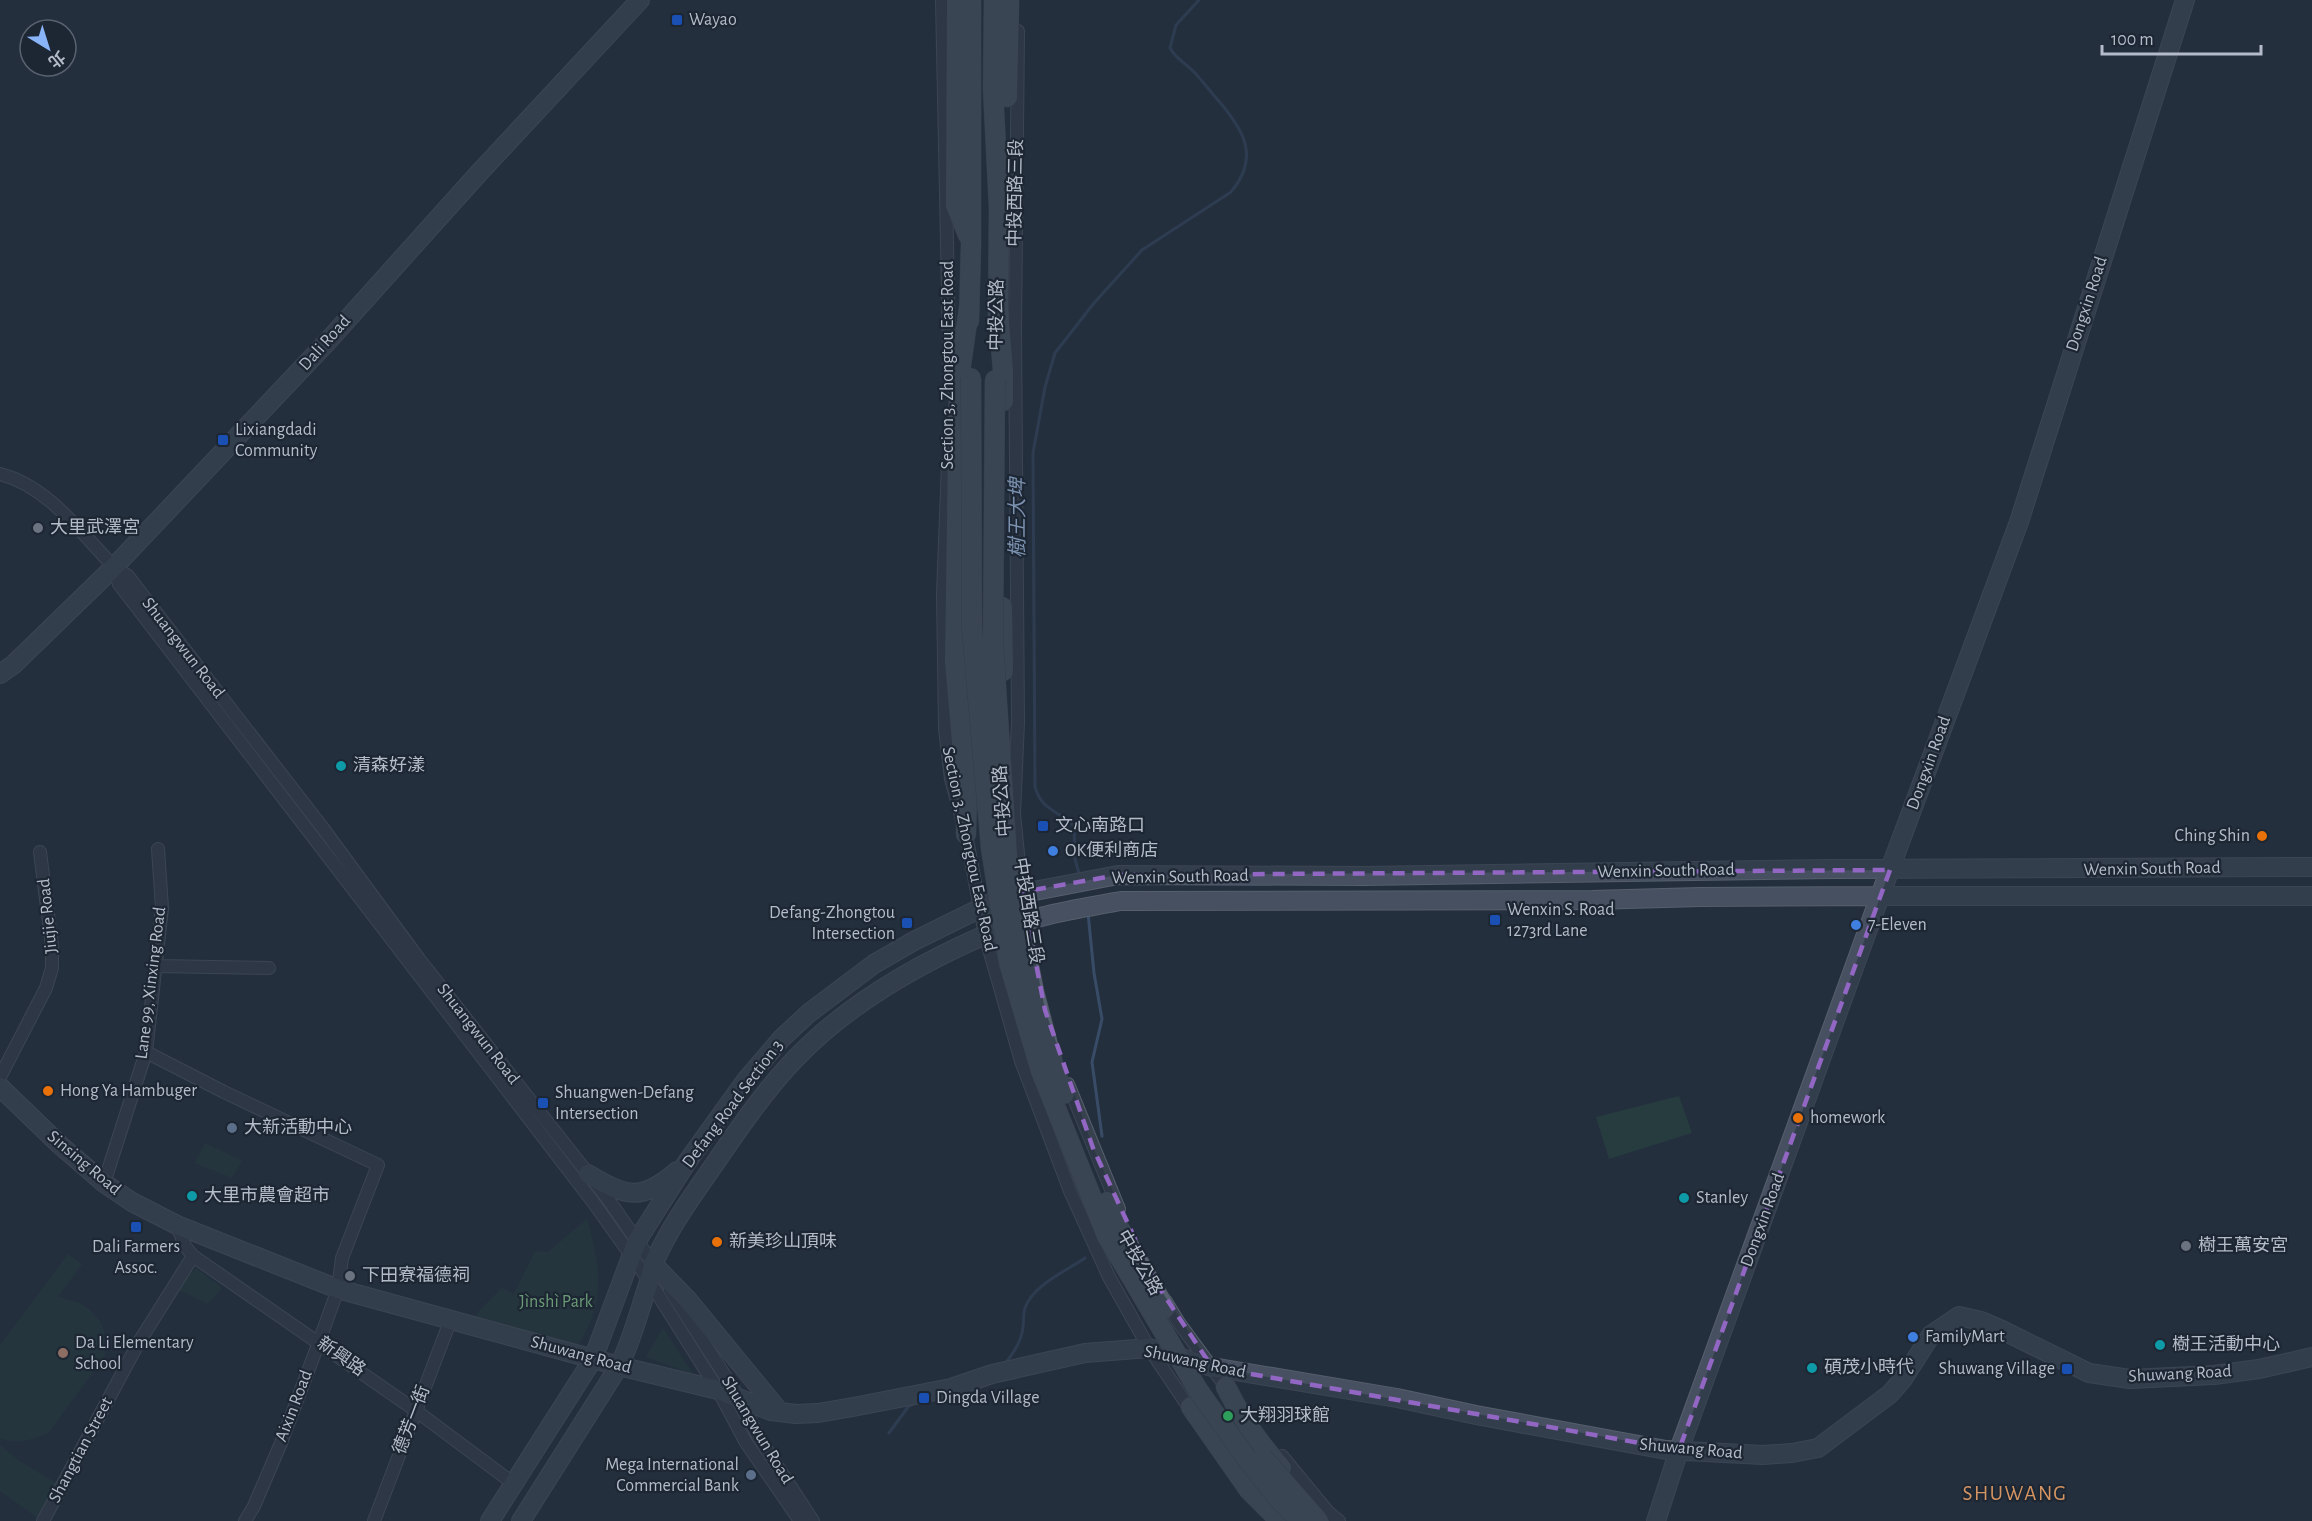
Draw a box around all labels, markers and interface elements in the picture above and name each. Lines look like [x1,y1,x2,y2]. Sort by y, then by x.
place label: Wayao [689,11,737,29]
marker: Wayao [670,13,684,27]
north arrow [18,18,78,78]
scale bar [2102,18,2261,56]
text: 100 m [2111,31,2154,49]
text: 北 [45,48,68,71]
street label: 中投西路三段 [1004,139,1026,247]
street label: Dongxin Road [2063,254,2111,354]
street label: Section 3, Zhongtou East Road [939,261,957,469]
street label: 中投公路 [985,279,1007,351]
street label: Dali Road [296,312,354,374]
place label: Lixiangdadi Community [235,421,318,460]
marker: Lixiangdadi Community [216,433,230,447]
water label: 樹王大埤 [1007,476,1028,558]
place label: 大里武澤宮 [50,517,140,537]
marker: 大里武澤宮 [31,521,45,535]
street label: Shuangwun Road [138,594,228,702]
street label: Dongxin Road [1904,714,1954,812]
street label: Section 3, Zhongtou East Road [938,745,1000,953]
place label: 清森好漾 [353,755,425,775]
marker: 清森好漾 [334,759,348,773]
street label: 中投公路 [990,764,1014,838]
place label: 文心南路口 [1055,815,1145,835]
marker: 文心南路口 [1036,819,1050,833]
place label: Ching Shin [2175,827,2250,845]
marker: Ching Shin [2255,829,2269,843]
place label: OK便利商店 [1065,840,1158,860]
marker: OK便利商店 [1046,844,1060,858]
street label: 中投西路三段 [1011,856,1047,966]
street label: Wenxin South Road [2083,859,2221,879]
street label: Wenxin South Road [1597,861,1735,881]
street label: Wenxin South Road [1111,867,1249,887]
street label: Jiujie Road [35,878,61,954]
place label: Wenxin S. Road 1273rd Lane [1507,901,1615,940]
place label: Defang-Zhongtou Intersection [769,904,895,943]
street label: Lane 99, Xinxing Road [133,906,169,1060]
marker: Wenxin S. Road 1273rd Lane [1488,913,1502,927]
marker: Defang-Zhongtou Intersection [900,916,914,930]
place label: 7-Eleven [1868,916,1927,934]
marker: 7-Eleven [1849,918,1863,932]
street label: Shuangwun Road [433,980,523,1088]
street label: Defang Road Section 3 [679,1037,787,1171]
place label: Hong Ya Hambuger [60,1082,197,1100]
marker: Hong Ya Hambuger [41,1084,55,1098]
place label: Shuangwen-Defang Intersection [555,1084,694,1123]
marker: Shuangwen-Defang Intersection [536,1096,550,1110]
place label: homework [1810,1109,1886,1127]
marker: homework [1791,1111,1805,1125]
place label: 大新活動中心 [244,1117,352,1137]
marker: 大新活動中心 [225,1121,239,1135]
street label: Sinsing Road [44,1127,124,1199]
street label: Dongxin Road [1738,1171,1788,1269]
place label: 大里市農會超市 [204,1185,330,1205]
marker: 大里市農會超市 [185,1189,199,1203]
place label: Stanley [1696,1189,1748,1207]
marker: Stanley [1677,1191,1691,1205]
marker: Dali Farmers Assoc. [129,1220,143,1234]
street label: 中投公路 [1113,1226,1167,1299]
place label: 新美珍山頂味 [729,1231,837,1251]
marker: 新美珍山頂味 [710,1235,724,1249]
place label: 樹王萬安宮 [2198,1235,2288,1255]
place label: Dali Farmers Assoc. [92,1238,180,1277]
marker: 樹王萬安宮 [2179,1239,2193,1253]
place label: 下田寮福德祠 [362,1265,470,1285]
marker: 下田寮福德祠 [343,1269,357,1283]
park label: Jìnshì Park [519,1293,594,1311]
place label: FamilyMart [1925,1328,2005,1346]
marker: FamilyMart [1906,1330,1920,1344]
street label: 新興路 [314,1333,369,1380]
street label: Shuwang Road [529,1333,633,1377]
place label: Da Li Elementary School [75,1334,194,1373]
place label: 樹王活動中心 [2172,1334,2280,1354]
marker: 樹王活動中心 [2153,1338,2167,1352]
street label: Shuwang Road [1143,1342,1247,1382]
marker: Da Li Elementary School [56,1346,70,1360]
place label: 碩茂小時代 [1824,1357,1914,1377]
place label: Shuwang Village [1939,1360,2055,1378]
marker: 碩茂小時代 [1805,1361,1819,1375]
marker: Shuwang Village [2060,1362,2074,1376]
street label: Shuwang Road [2128,1362,2232,1386]
street label: Aixin Road [272,1368,316,1444]
street label: Shuangwun Road [718,1373,796,1487]
street label: 德芳一街 [389,1382,433,1457]
place label: Dingda Village [936,1389,1039,1407]
marker: Dingda Village [917,1391,931,1405]
street label: Shangtian Street [46,1394,116,1506]
place label: 大翔羽球館 [1240,1405,1330,1425]
marker: 大翔羽球館 [1221,1409,1235,1423]
street label: Shuwang Road [1639,1436,1743,1462]
place label: Mega International Commercial Bank [605,1456,740,1495]
marker: Mega International Commercial Bank [744,1468,758,1482]
district label: SHUWANG [1963,1483,2067,1504]

